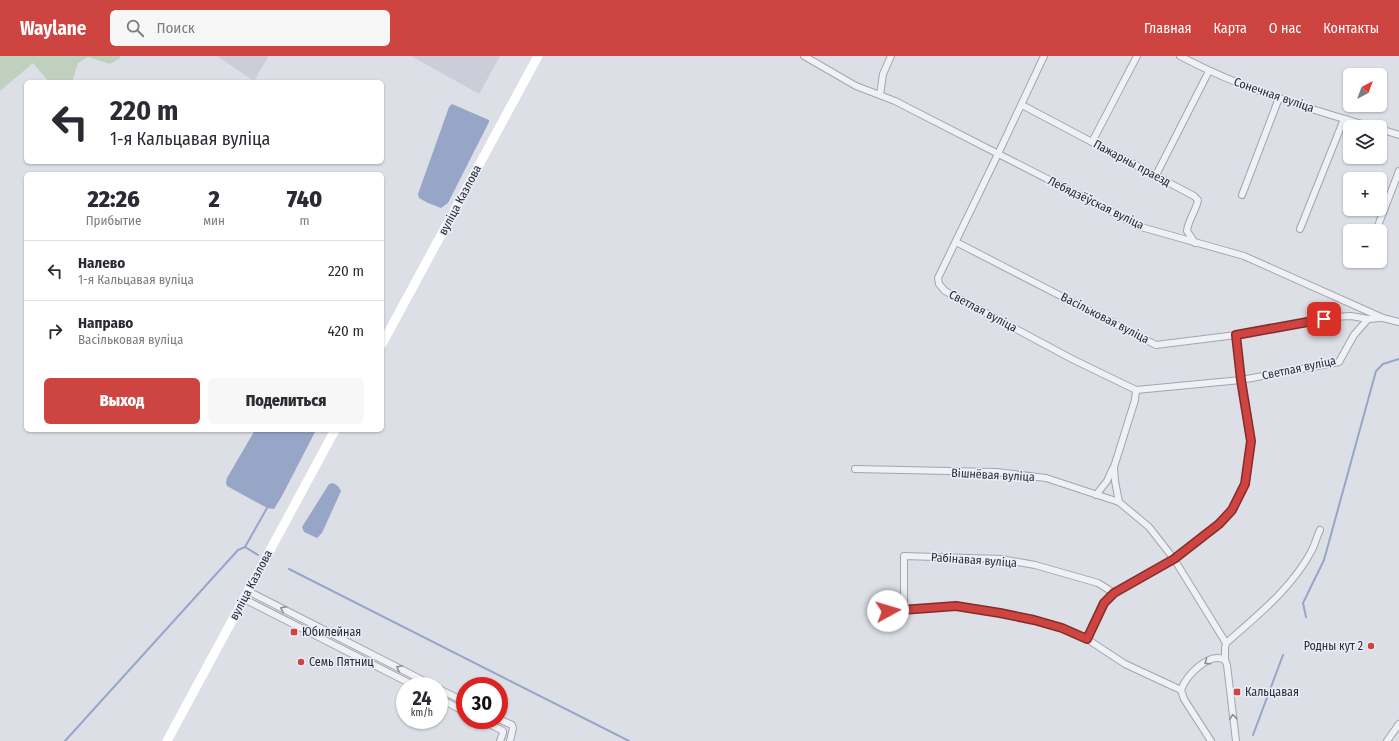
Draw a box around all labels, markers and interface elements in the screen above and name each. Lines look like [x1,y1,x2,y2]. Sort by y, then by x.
search box [110,10,390,46]
text: Waylane [20,17,86,40]
icon: search [124,17,146,39]
text: Поиск [156,19,195,37]
text: Главная [1144,20,1191,37]
text: Карта [1213,20,1247,37]
text: О нас [1269,20,1301,37]
text: Контакты [1323,20,1379,37]
north arrow [1343,68,1387,112]
map controls [1343,68,1387,268]
street label: Сонечная вуліца [1232,75,1316,115]
text: 220 m [110,94,178,127]
icon: left [44,96,96,148]
button: layers [1343,120,1387,164]
text: 1-я Кальцавая вуліца [110,128,270,150]
street label: Пажарны праезд [1091,137,1173,189]
street label: вуліца Казлова [436,163,484,237]
button: + [1343,172,1387,216]
street label: Лебядзёўская вуліца [1046,174,1146,232]
text: 22:26 [88,185,140,213]
text: 2 [208,185,220,213]
text: 740 [287,185,322,213]
text: Прибытие [86,213,142,228]
text: мин [203,213,225,228]
text: m [300,213,310,228]
button: − [1343,224,1387,268]
text: Налево [78,254,125,272]
icon: left [44,260,66,282]
text: 220 m [328,262,364,280]
text: 1-я Кальцавая вуліца [78,272,194,287]
street label: Светлая вуліца [947,287,1020,335]
street label: Васільковая вуліца [1058,290,1152,346]
pin [1307,302,1341,336]
icon: arrive [1313,308,1335,330]
text: Направо [78,314,133,332]
icon: right [44,320,66,342]
text: 420 m [327,322,364,340]
text: Васільковая вуліца [78,332,183,347]
street label: Светлая вуліца [1261,353,1337,383]
button: Выход [44,378,200,424]
button: Поделиться [208,378,364,424]
street label: Вішнёвая вуліца [951,466,1035,484]
street label: вуліца Казлова [227,548,275,622]
street label: Рабінавая вуліца [931,550,1018,570]
position arrow [867,590,909,632]
one-way arrow [280,606,288,614]
place label: Юбилейная [302,625,361,639]
marker: Юбилейная [289,627,299,637]
place label: Родны кут 2 [1304,639,1363,653]
marker: Родны кут 2 [1366,641,1376,651]
place label: Семь Пятниц [309,655,374,669]
marker: Семь Пятниц [296,657,306,667]
one-way arrow [1204,657,1211,664]
one-way arrow [396,665,404,673]
speed limit sign: 30 [456,677,508,729]
place label: Кальцавая [1245,685,1299,699]
text: 24 [412,686,432,710]
marker: Кальцавая [1232,687,1242,697]
text: km/h [411,707,433,719]
one-way arrow [1229,714,1238,720]

